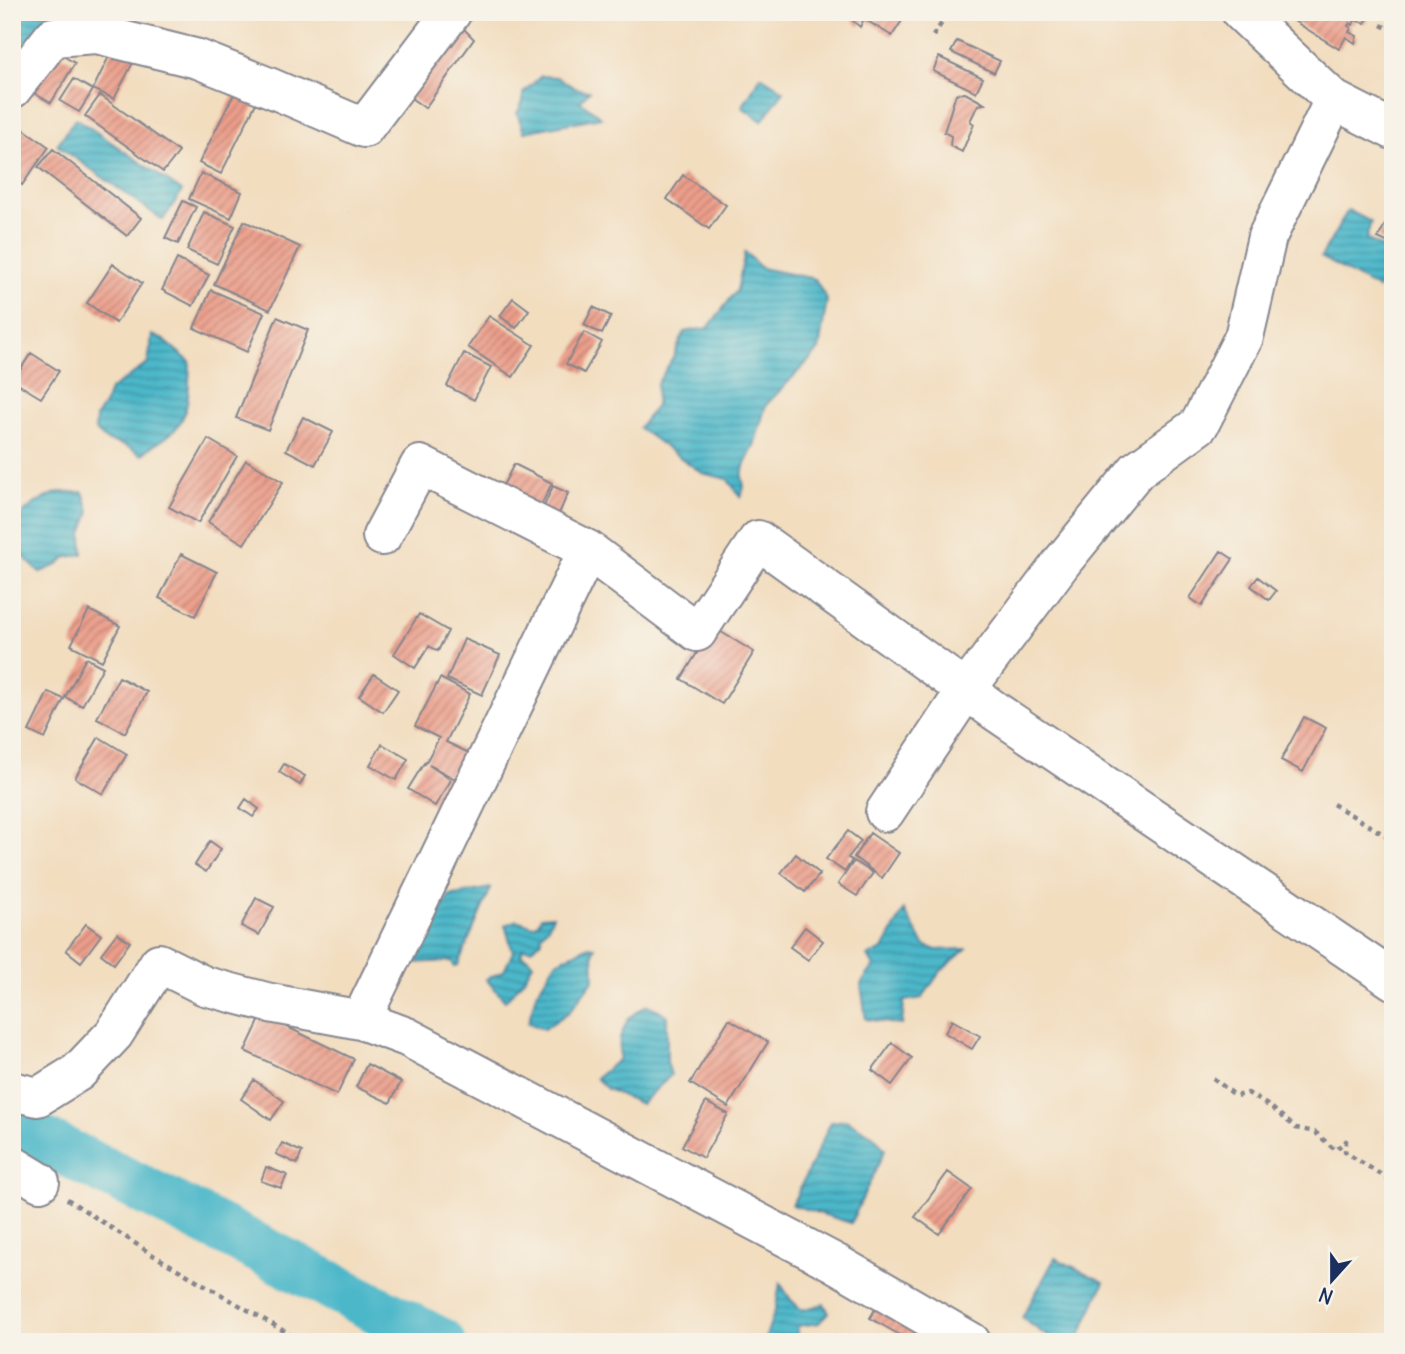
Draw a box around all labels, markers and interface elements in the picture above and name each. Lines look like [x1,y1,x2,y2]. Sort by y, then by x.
north arrow [1296,1246,1366,1316]
text: N [1315,1282,1336,1309]

